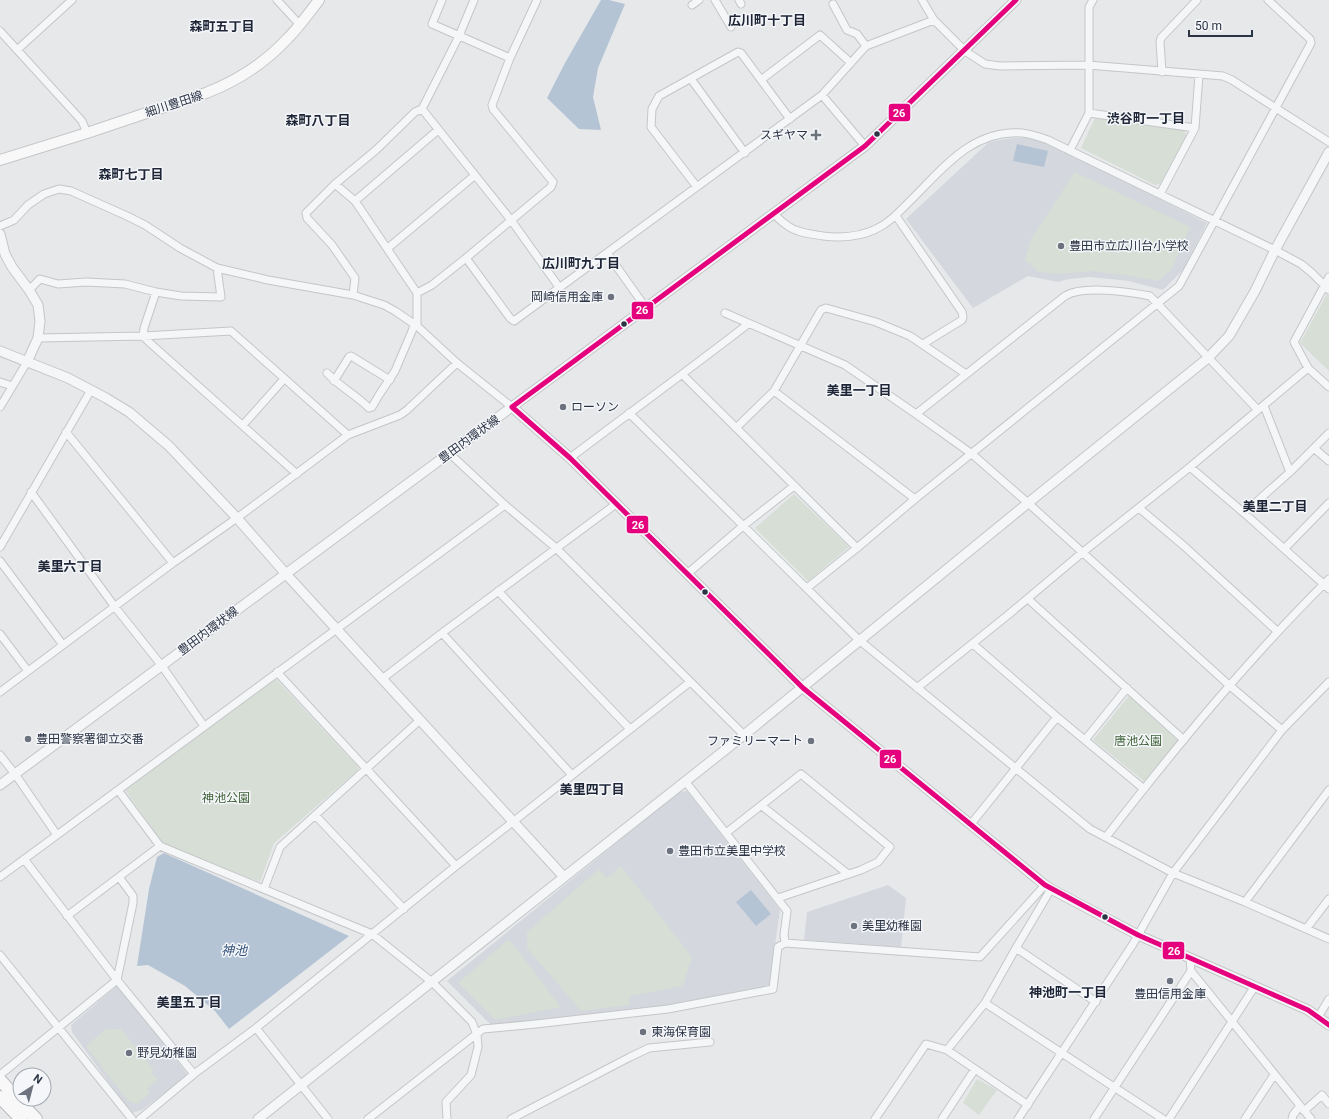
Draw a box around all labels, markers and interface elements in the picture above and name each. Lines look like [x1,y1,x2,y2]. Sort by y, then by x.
scale bar [1189,12,1252,38]
district label: 広川町十丁目 [728,13,806,28]
district label: 森町五丁目 [189,19,255,34]
text: 50 m [1195,19,1222,33]
street label: 細川豊田線 [143,88,205,120]
line badge: 26 [888,103,911,122]
text: 26 [893,107,905,120]
district label: 渋谷町一丁目 [1107,111,1185,126]
district label: 森町八丁目 [285,113,351,128]
place label: スギヤマ [760,128,808,142]
unlabelled marker [872,129,882,139]
marker: スギヤマ [811,130,821,140]
district label: 森町七丁目 [98,167,164,182]
place label: 豊田市立広川台小学校 [1069,239,1189,253]
marker: 豊田市立広川台小学校 [1056,241,1066,251]
district label: 広川町九丁目 [542,256,620,271]
place label: 岡崎信用金庫 [531,290,603,304]
marker: 岡崎信用金庫 [606,292,616,302]
line badge: 26 [631,301,654,320]
text: 26 [636,304,648,317]
unlabelled marker [619,319,629,329]
district label: 美里一丁目 [826,383,892,398]
place label: ローソン [571,400,619,414]
marker: ローソン [558,402,568,412]
street label: 豊田内環状線 [436,412,502,466]
district label: 美里二丁目 [1242,499,1308,514]
line badge: 26 [626,515,649,534]
text: 26 [632,519,644,532]
district label: 美里六丁目 [37,559,103,574]
unlabelled marker [700,587,710,597]
street label: 豊田内環状線 [175,604,241,658]
place label: 豊田警察署御立交番 [36,732,144,746]
marker: 豊田警察署御立交番 [23,734,33,744]
place label: ファミリーマート [707,734,803,748]
park label: 唐池公園 [1114,734,1162,748]
marker: ファミリーマート [806,736,816,746]
line badge: 26 [879,749,902,769]
text: 26 [884,753,896,766]
district label: 美里四丁目 [559,782,625,797]
park label: 神池公園 [202,791,250,805]
place label: 豊田市立美里中学校 [678,844,786,858]
marker: 豊田市立美里中学校 [665,846,675,856]
unlabelled marker [1100,912,1110,922]
place label: 美里幼稚園 [862,919,922,933]
marker: 美里幼稚園 [849,921,859,931]
line badge: 26 [1162,941,1185,960]
water label: 神池 [221,943,249,958]
text: 26 [1168,945,1180,958]
marker: 豊田信用金庫 [1165,976,1175,986]
district label: 神池町一丁目 [1029,985,1107,1000]
place label: 豊田信用金庫 [1134,987,1206,1001]
district label: 美里五丁目 [156,995,222,1010]
place label: 東海保育園 [651,1025,711,1039]
marker: 東海保育園 [638,1027,648,1037]
place label: 野見幼稚園 [137,1046,197,1060]
marker: 野見幼稚園 [124,1048,134,1058]
north arrow [12,1067,52,1107]
text: N [31,1072,45,1087]

